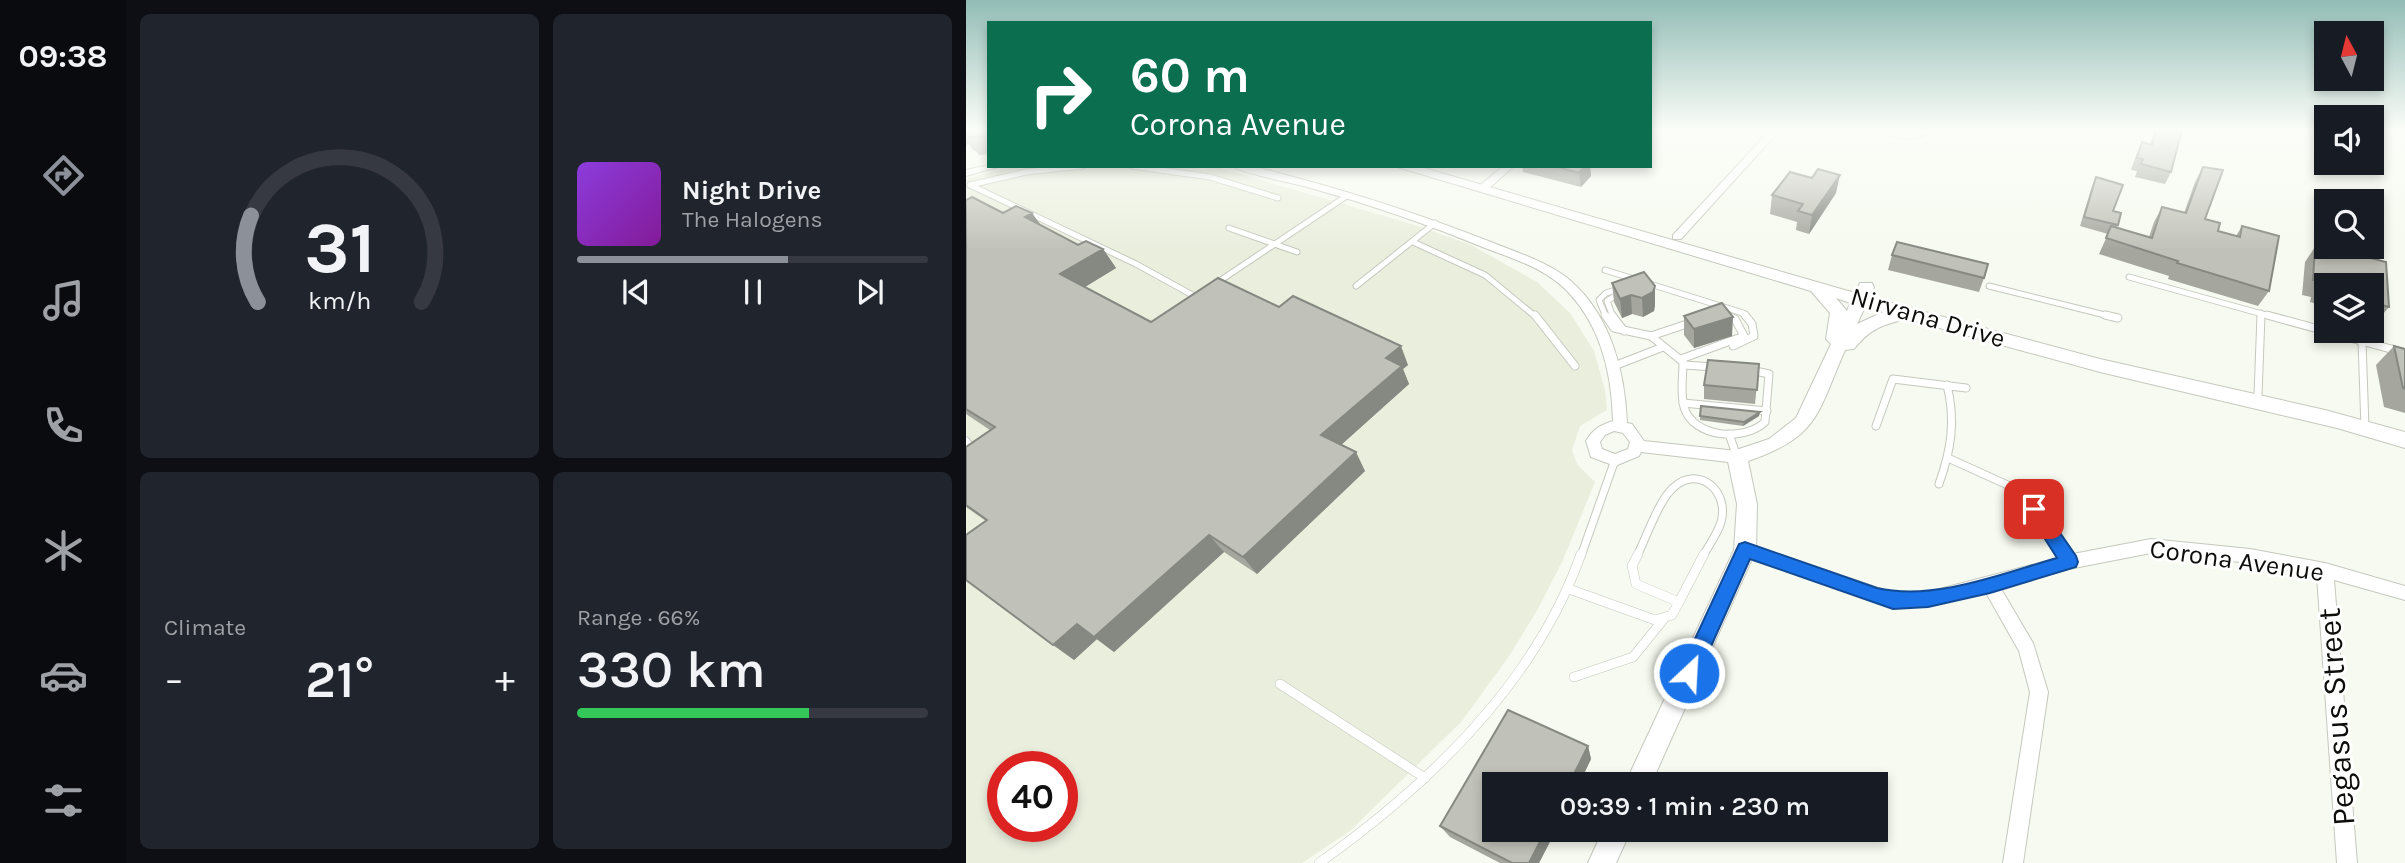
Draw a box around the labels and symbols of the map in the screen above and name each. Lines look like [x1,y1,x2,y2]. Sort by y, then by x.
north arrow [2314,21,2384,91]
street label: Nirvana Drive [1847,281,2009,354]
pin [2004,479,2064,539]
street label: Corona Avenue [2148,533,2326,588]
street label: Pegasus Street [2310,607,2363,827]
position arrow [1652,636,1726,710]
speed limit sign: 40 [987,751,1078,842]

